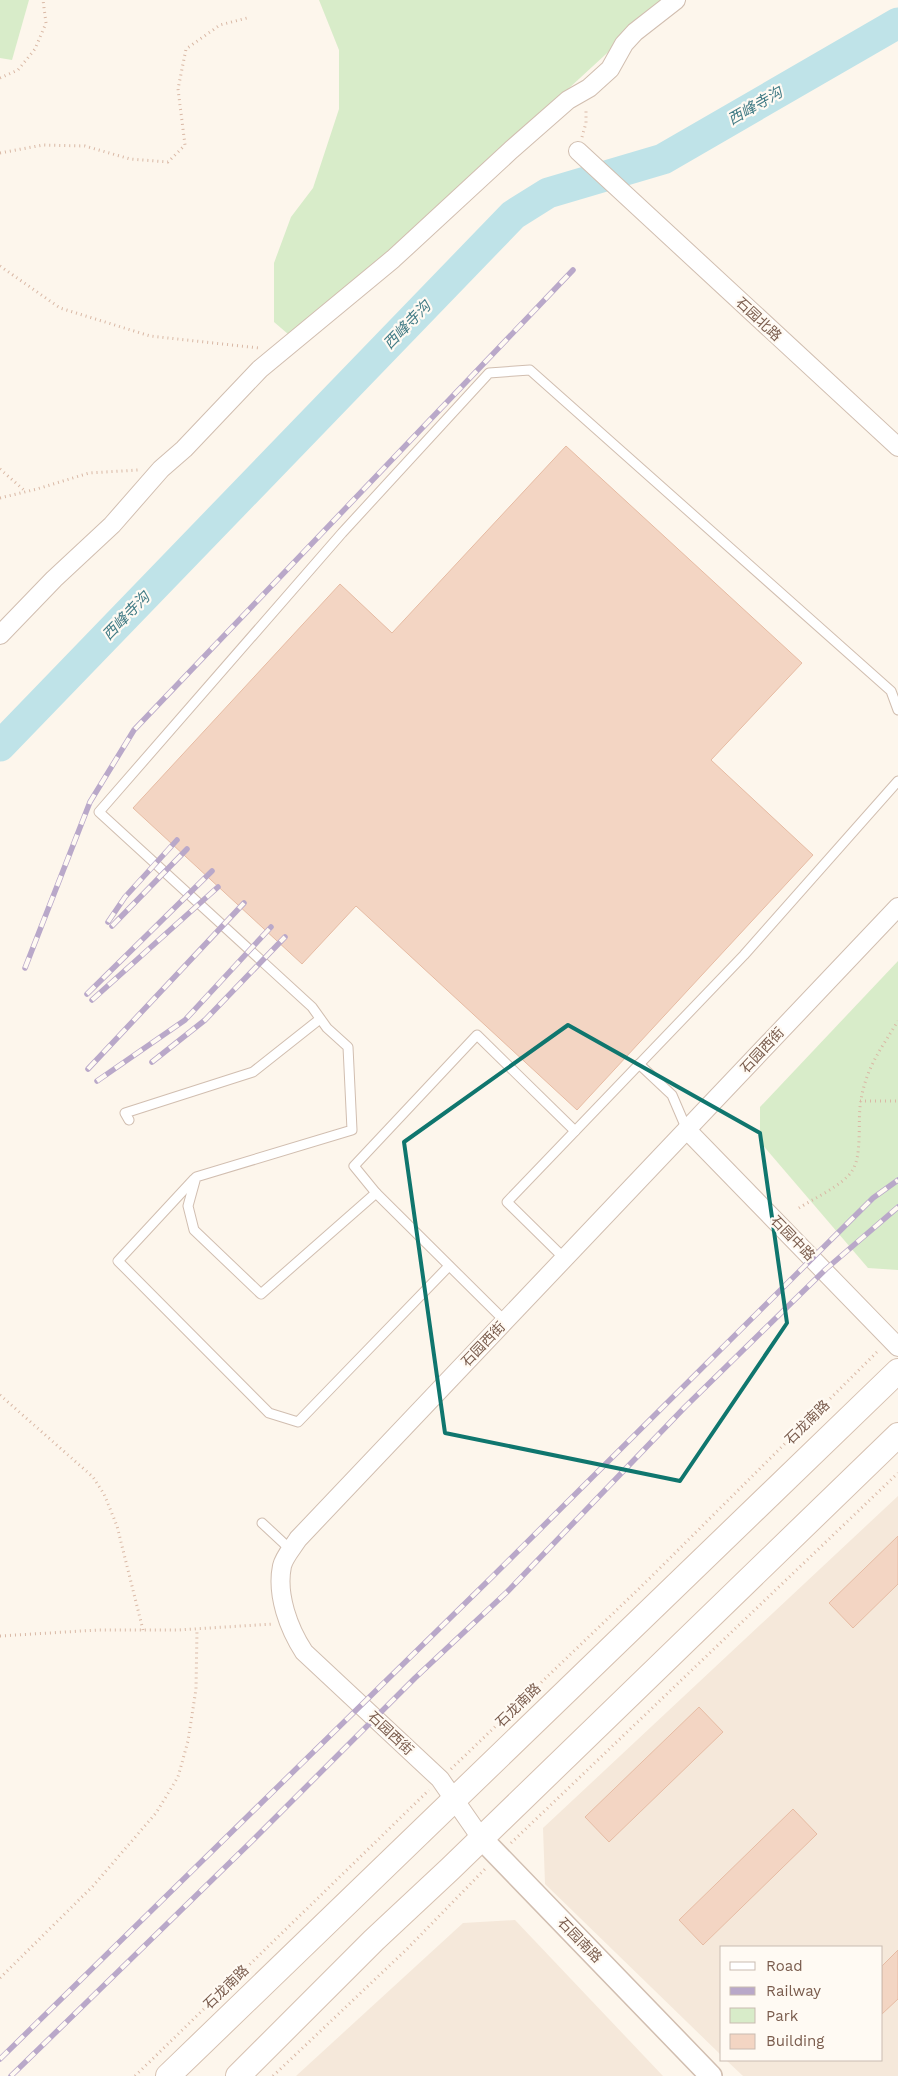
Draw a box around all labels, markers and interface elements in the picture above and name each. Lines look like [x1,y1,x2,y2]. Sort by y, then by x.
water label: 西峰寺沟 [725,82,787,129]
street label: 石园北路 [733,294,785,344]
water label: 西峰寺沟 [380,296,436,353]
water label: 西峰寺沟 [99,587,155,644]
street label: 石园西街 [737,1024,787,1076]
street label: 石园中路 [768,1212,818,1264]
street label: 石园西街 [458,1318,508,1370]
street label: 石龙南路 [782,1397,832,1447]
street label: 石龙南路 [492,1680,544,1730]
street label: 石园西街 [365,1708,417,1758]
street label: 石园南路 [555,1914,605,1966]
legend [720,1946,883,2061]
text: Road [766,1957,803,1975]
street label: 石龙南路 [200,1962,252,2012]
text: Railway [766,1982,821,2000]
text: Park [766,2007,799,2025]
text: Building [766,2032,824,2050]

